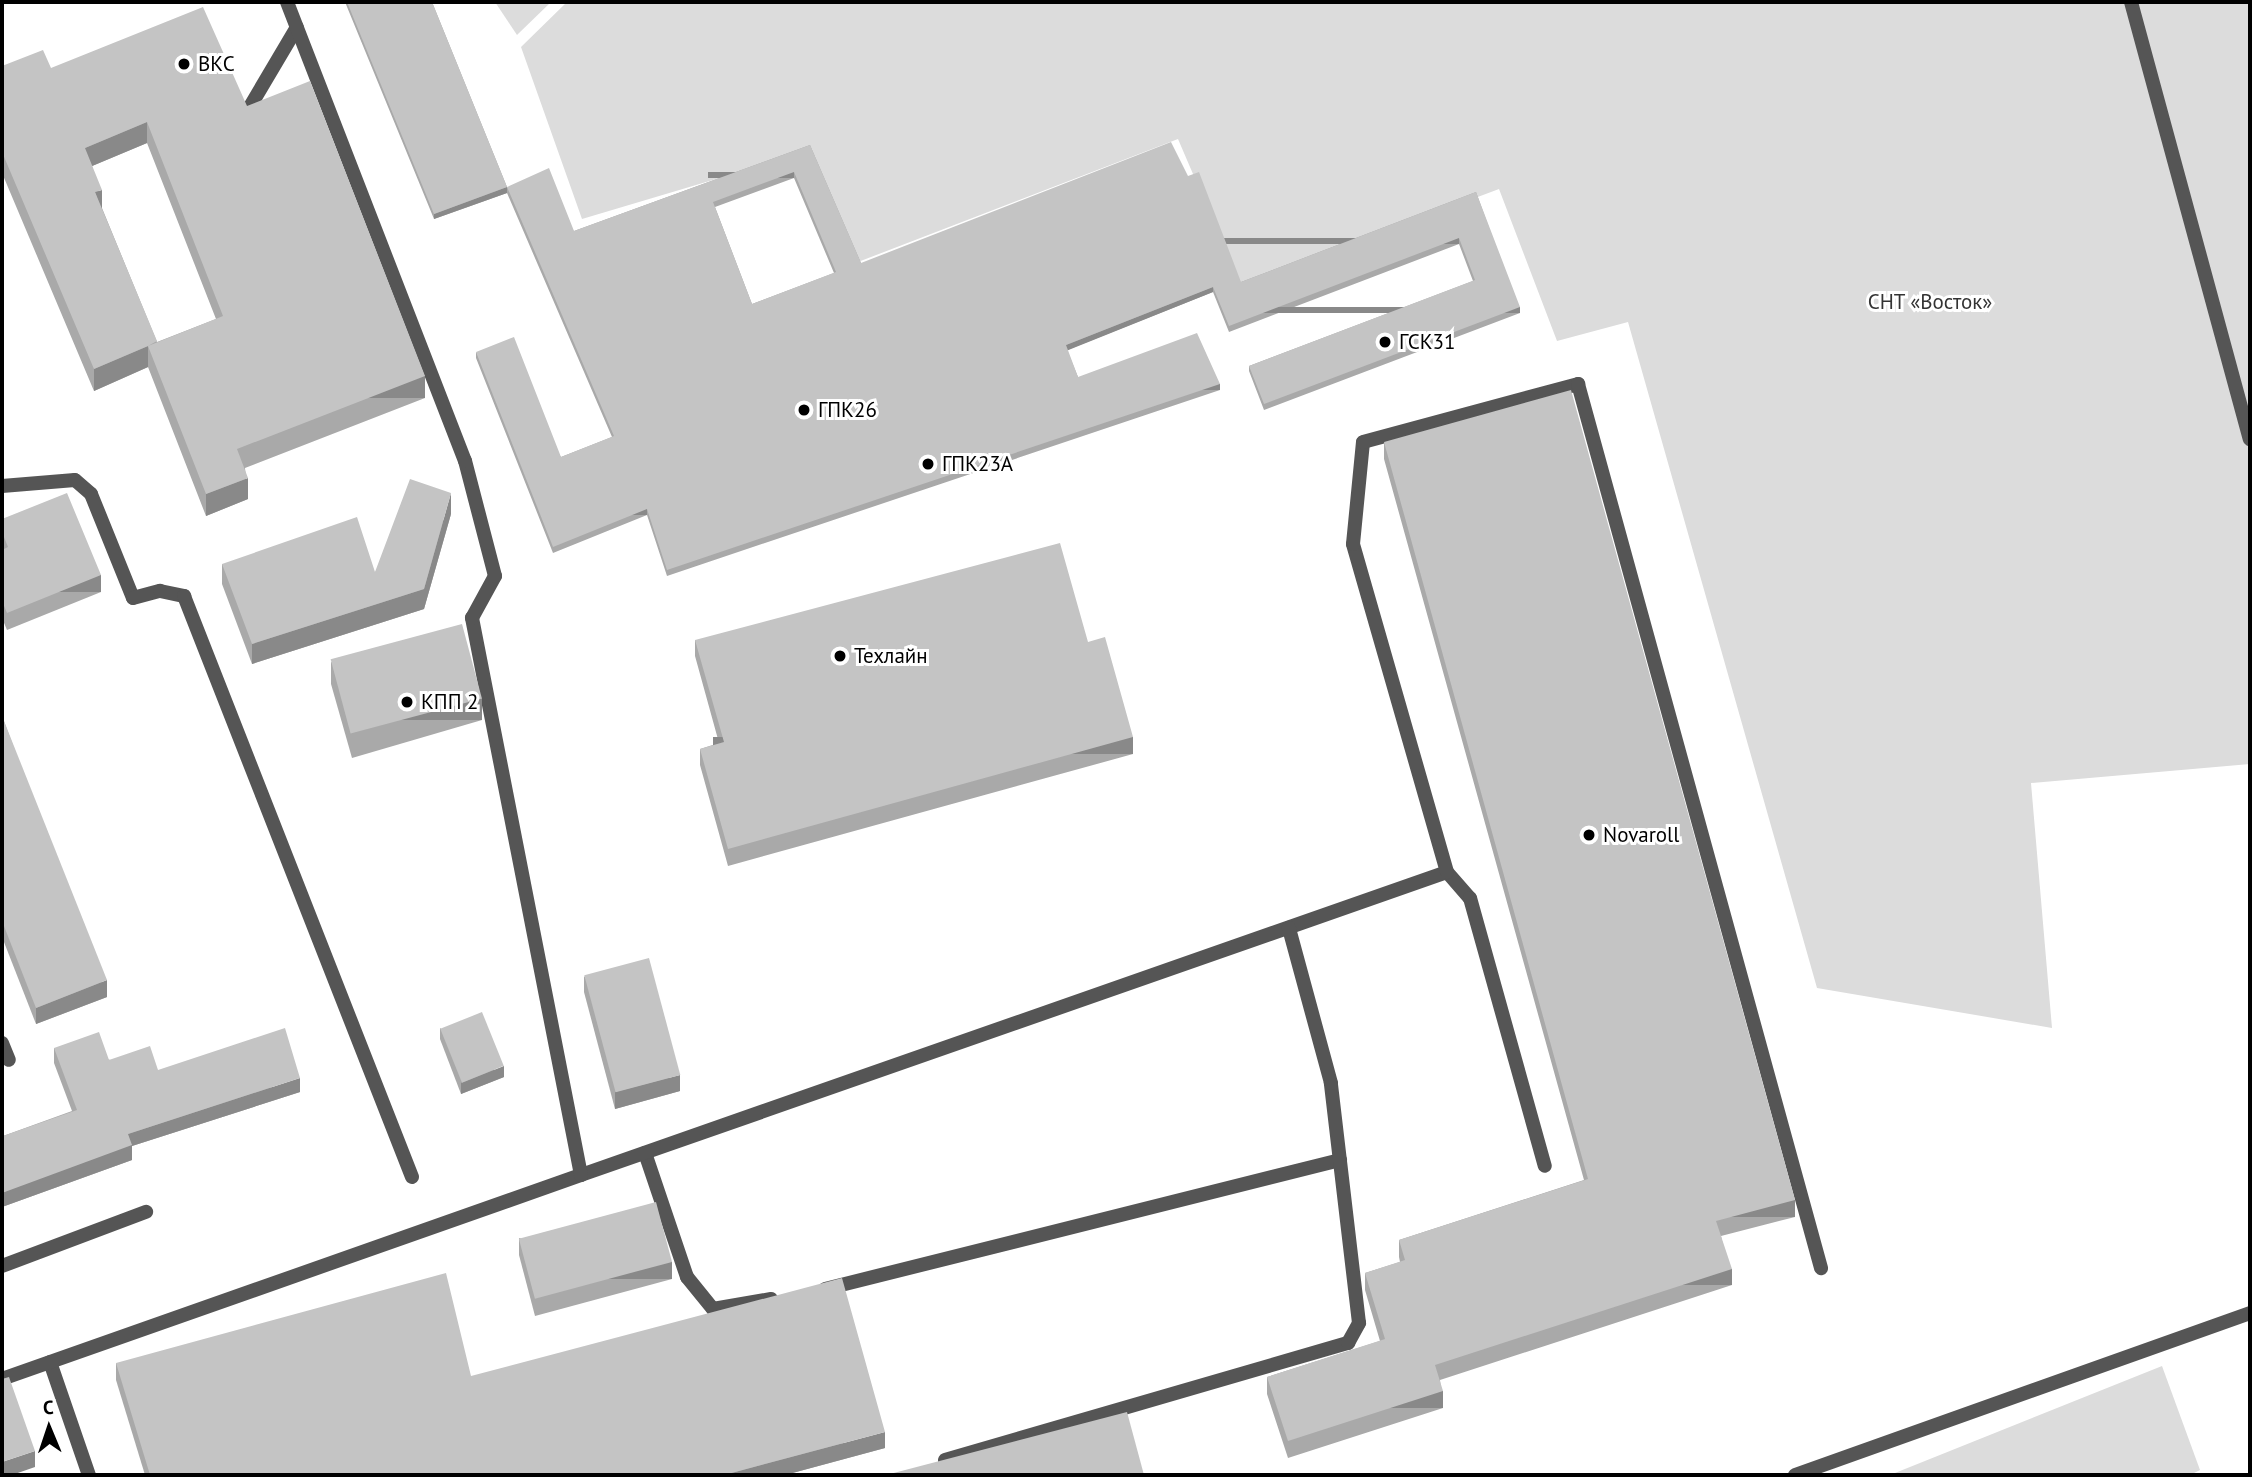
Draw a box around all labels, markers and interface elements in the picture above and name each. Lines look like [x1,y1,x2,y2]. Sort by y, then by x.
place label: ВКС [198,51,235,77]
marker: ВКС [176,56,192,72]
park label: СНТ «Восток» [1867,289,1993,315]
place label: ГСК31 [1399,329,1455,355]
marker: ГСК31 [1377,334,1393,350]
place label: ГПК26 [818,397,877,423]
marker: ГПК26 [796,402,812,418]
place label: ГПК23А [942,451,1013,477]
marker: ГПК23А [920,456,936,472]
place label: Техлайн [854,643,928,669]
marker: Техлайн [832,648,848,664]
place label: КПП 2 [421,689,479,715]
marker: КПП 2 [399,694,415,710]
place label: Novaroll [1603,822,1679,848]
marker: Novaroll [1581,827,1597,843]
north arrow [14,1393,84,1463]
text: С [43,1395,54,1419]

